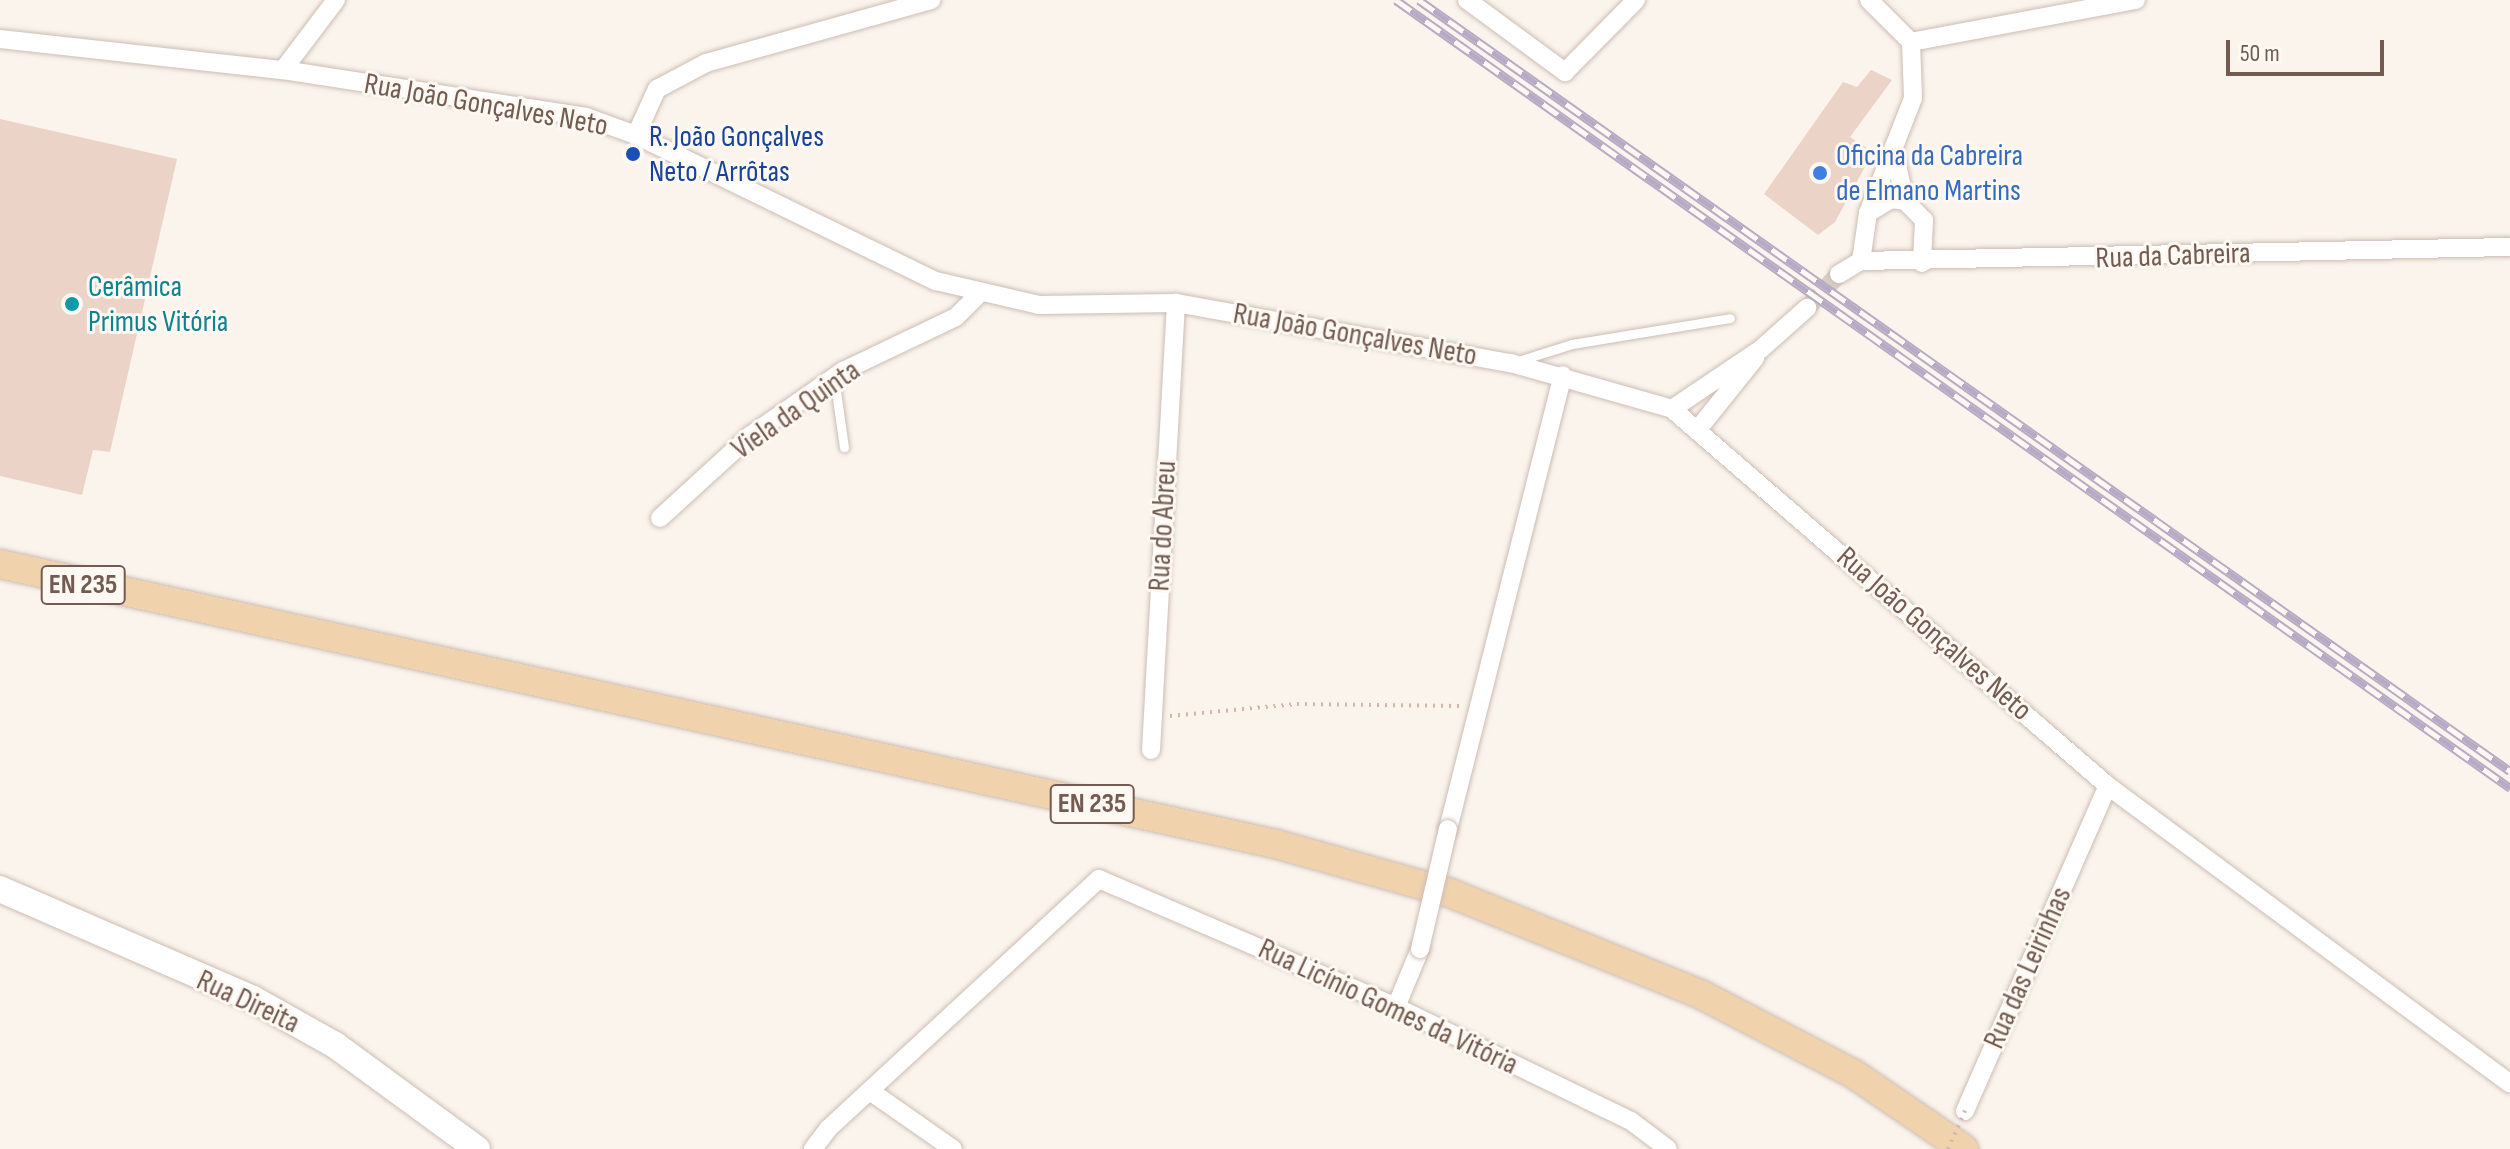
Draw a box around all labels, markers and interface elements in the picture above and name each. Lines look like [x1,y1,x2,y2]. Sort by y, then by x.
scale bar [2230,24,2388,74]
text: 50 m [2240,39,2280,68]
street label: Rua João Gonçalves Neto [361,66,611,144]
place label: R. João Gonçalves Neto / Arrôtas [649,119,824,190]
place label: Oficina da Cabreira de Elmano Martins [1836,138,2023,208]
marker: R. João Gonçalves Neto / Arrôtas [624,145,642,163]
marker: Oficina da Cabreira de Elmano Martins [1811,164,1829,182]
street label: Rua da Cabreira [2095,235,2251,277]
place label: Cerâmica Primus Vitória [88,269,228,340]
marker: Cerâmica Primus Vitória [63,295,81,313]
street label: Rua João Gonçalves Neto [1230,296,1480,374]
street label: Viela da Quinta [725,353,867,467]
street label: Rua do Abreu [1142,460,1184,592]
street label: Rua João Gonçalves Neto [1829,539,2039,729]
road number: EN 235 [39,561,127,609]
road number: EN 235 [1048,780,1136,828]
street label: Rua das Leirinhas [1976,882,2080,1054]
street label: Rua Licínio Gomes da Vitória [1253,931,1523,1083]
street label: Rua Direita [191,963,305,1041]

